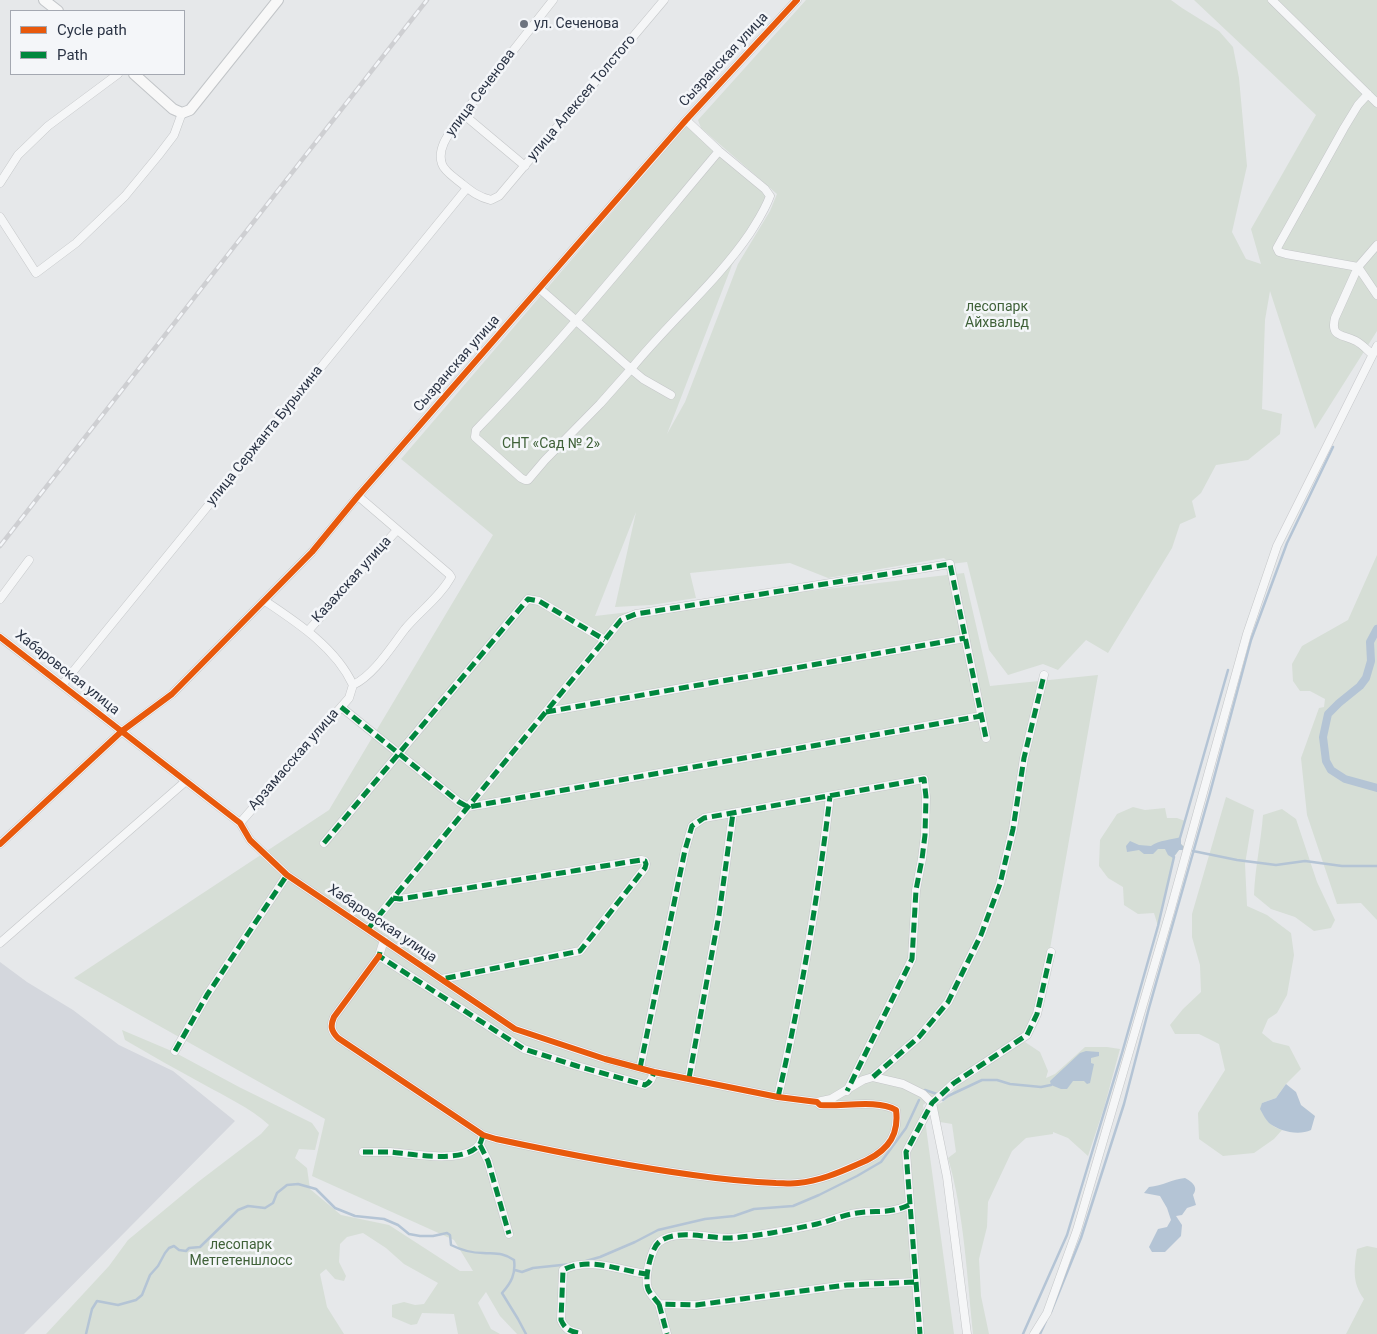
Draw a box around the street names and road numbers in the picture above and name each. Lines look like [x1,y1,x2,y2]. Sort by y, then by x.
street label: Сызранская улица [676,9,772,111]
street label: улица Алексея Толстого [524,32,640,164]
street label: улица Сеченова [443,46,519,140]
street label: Сызранская улица [410,312,504,416]
street label: улица Сержанта Бурыхина [203,363,327,509]
street label: Казахская улица [309,533,395,627]
street label: Хабаровская улица [12,627,122,719]
street label: Арзамасская улица [245,706,343,814]
street label: Хабаровская улица [324,881,440,967]

